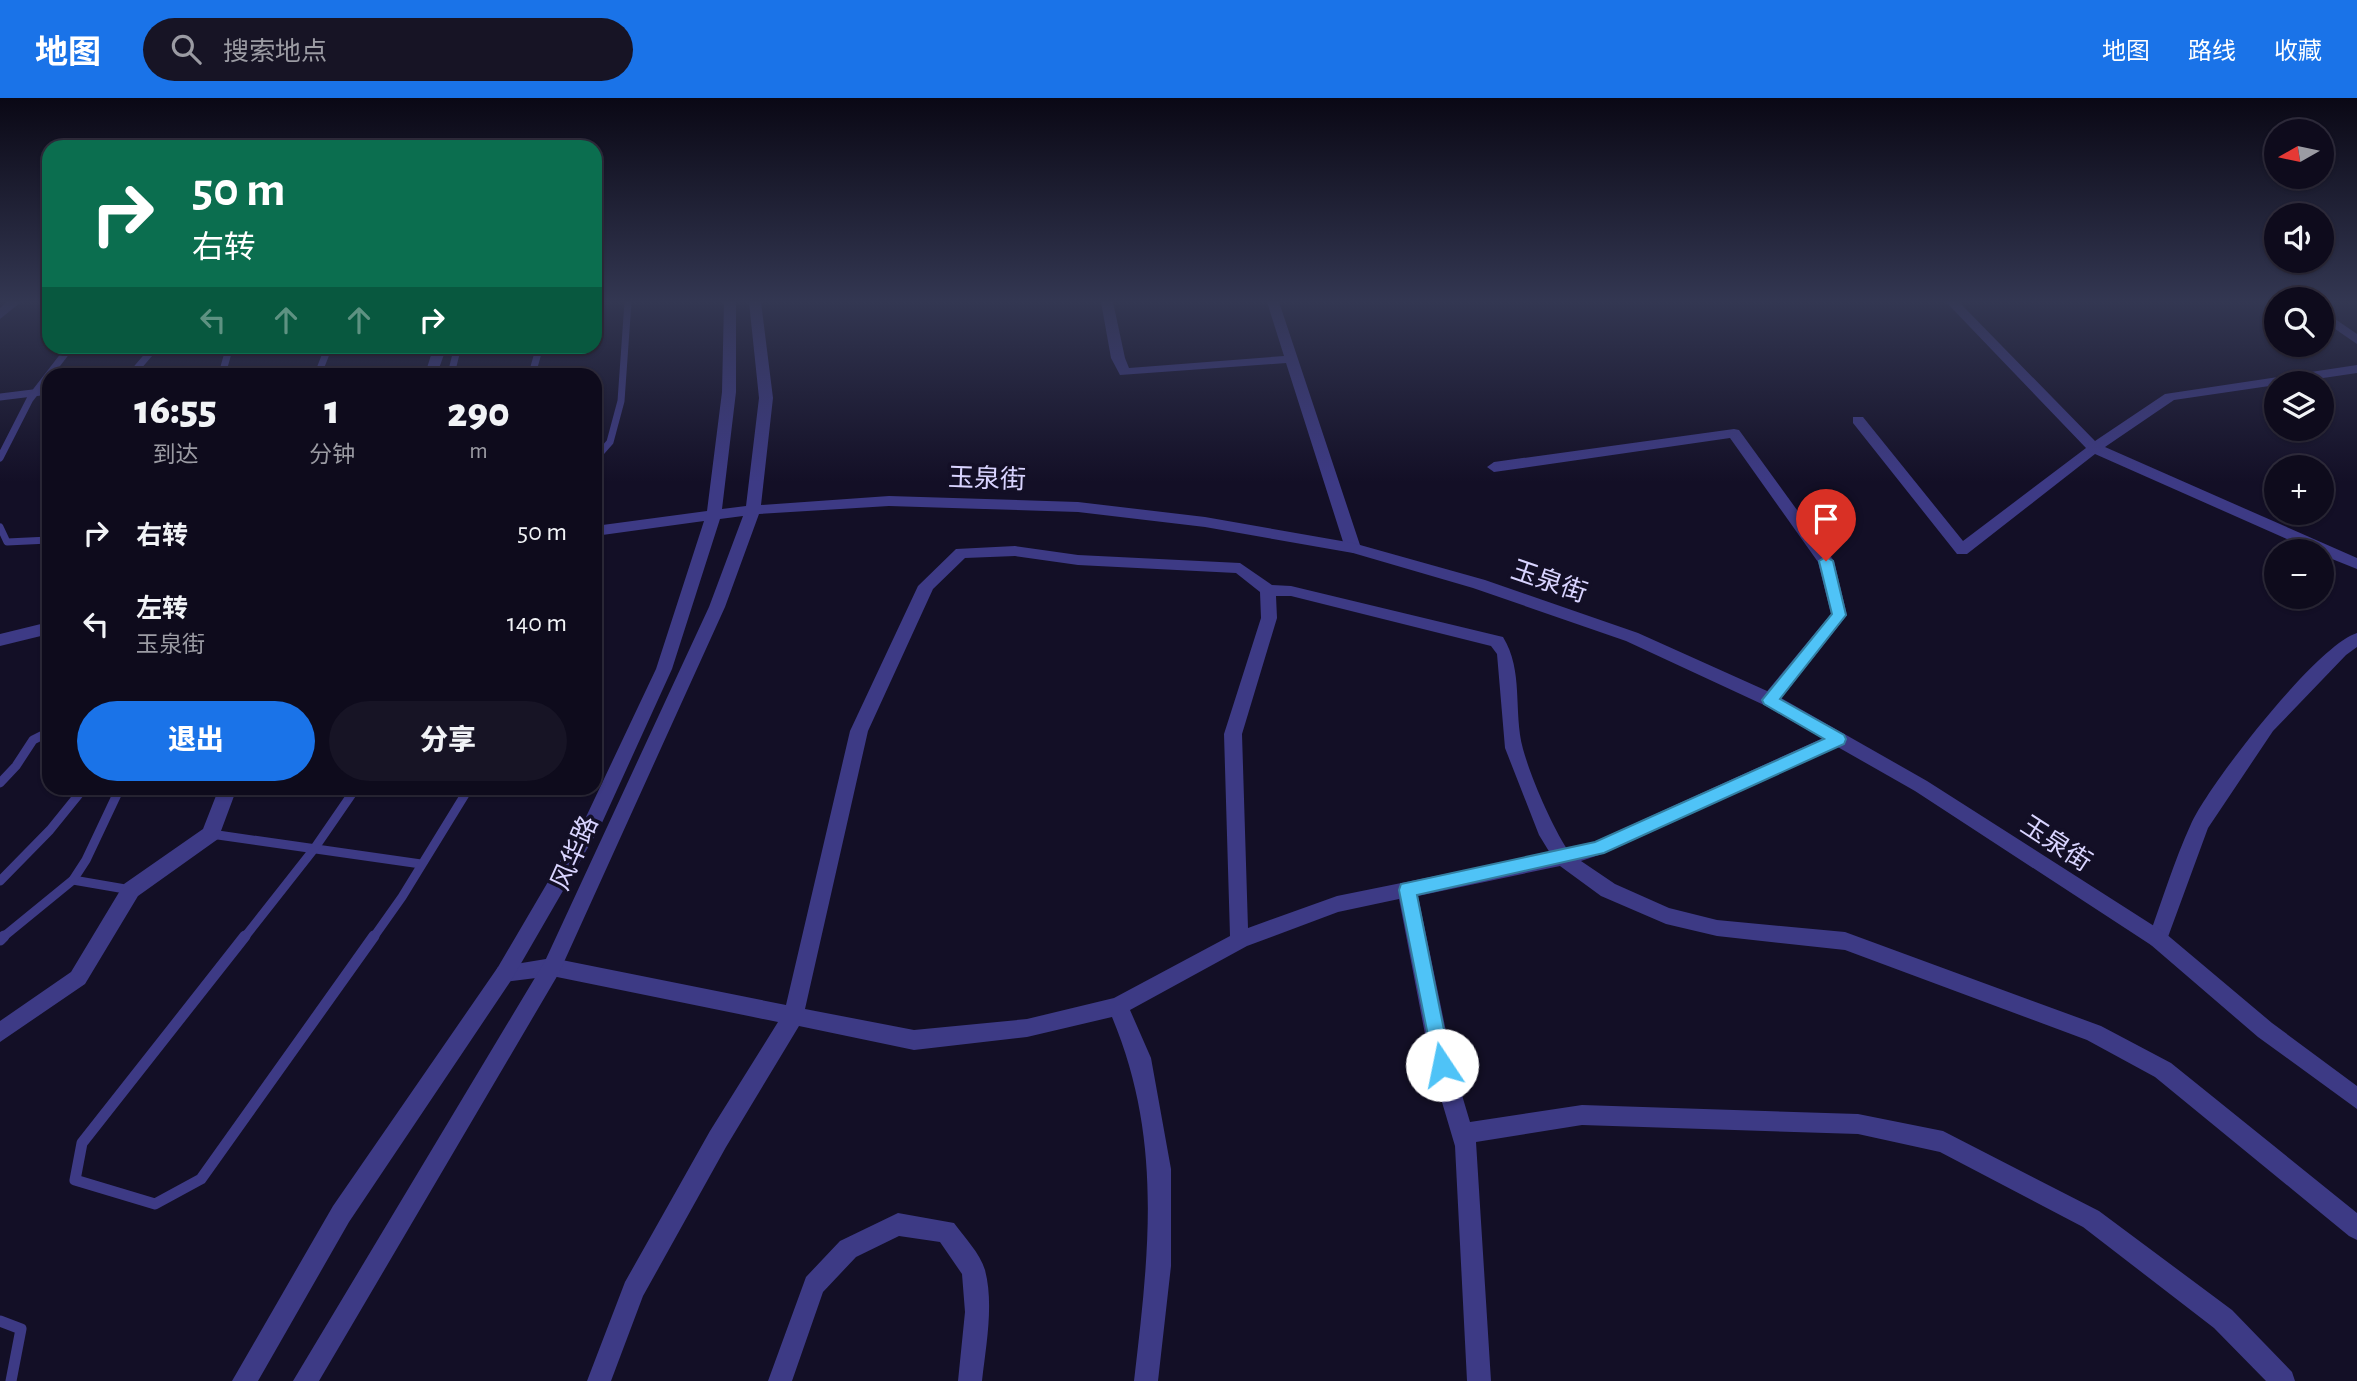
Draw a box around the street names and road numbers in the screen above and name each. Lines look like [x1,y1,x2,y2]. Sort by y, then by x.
street label: 玉泉街 [948,464,1026,493]
street label: 玉泉街 [1508,556,1590,607]
street label: 玉泉街 [2016,811,2096,876]
street label: 风华路 [546,812,603,894]

